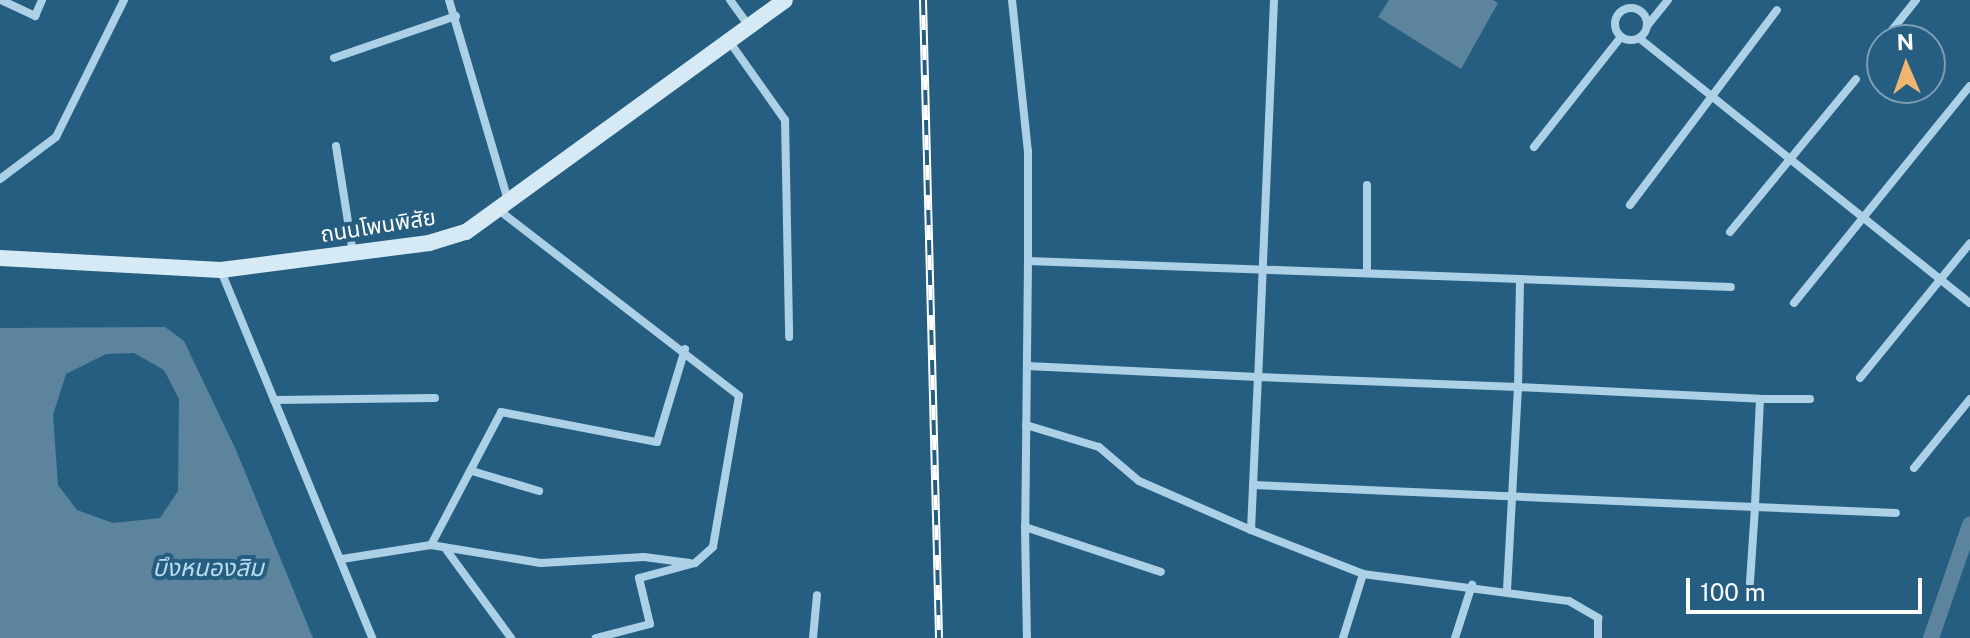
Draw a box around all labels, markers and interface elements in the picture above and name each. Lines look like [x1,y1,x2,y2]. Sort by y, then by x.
north arrow [1866,24,1946,104]
text: N [1896,29,1914,55]
street label: ถนนโพนพิสัย [319,204,437,248]
water label: บึงหนองสิม [152,554,264,582]
scale bar [1690,562,1926,612]
text: 100 m [1700,578,1766,606]

